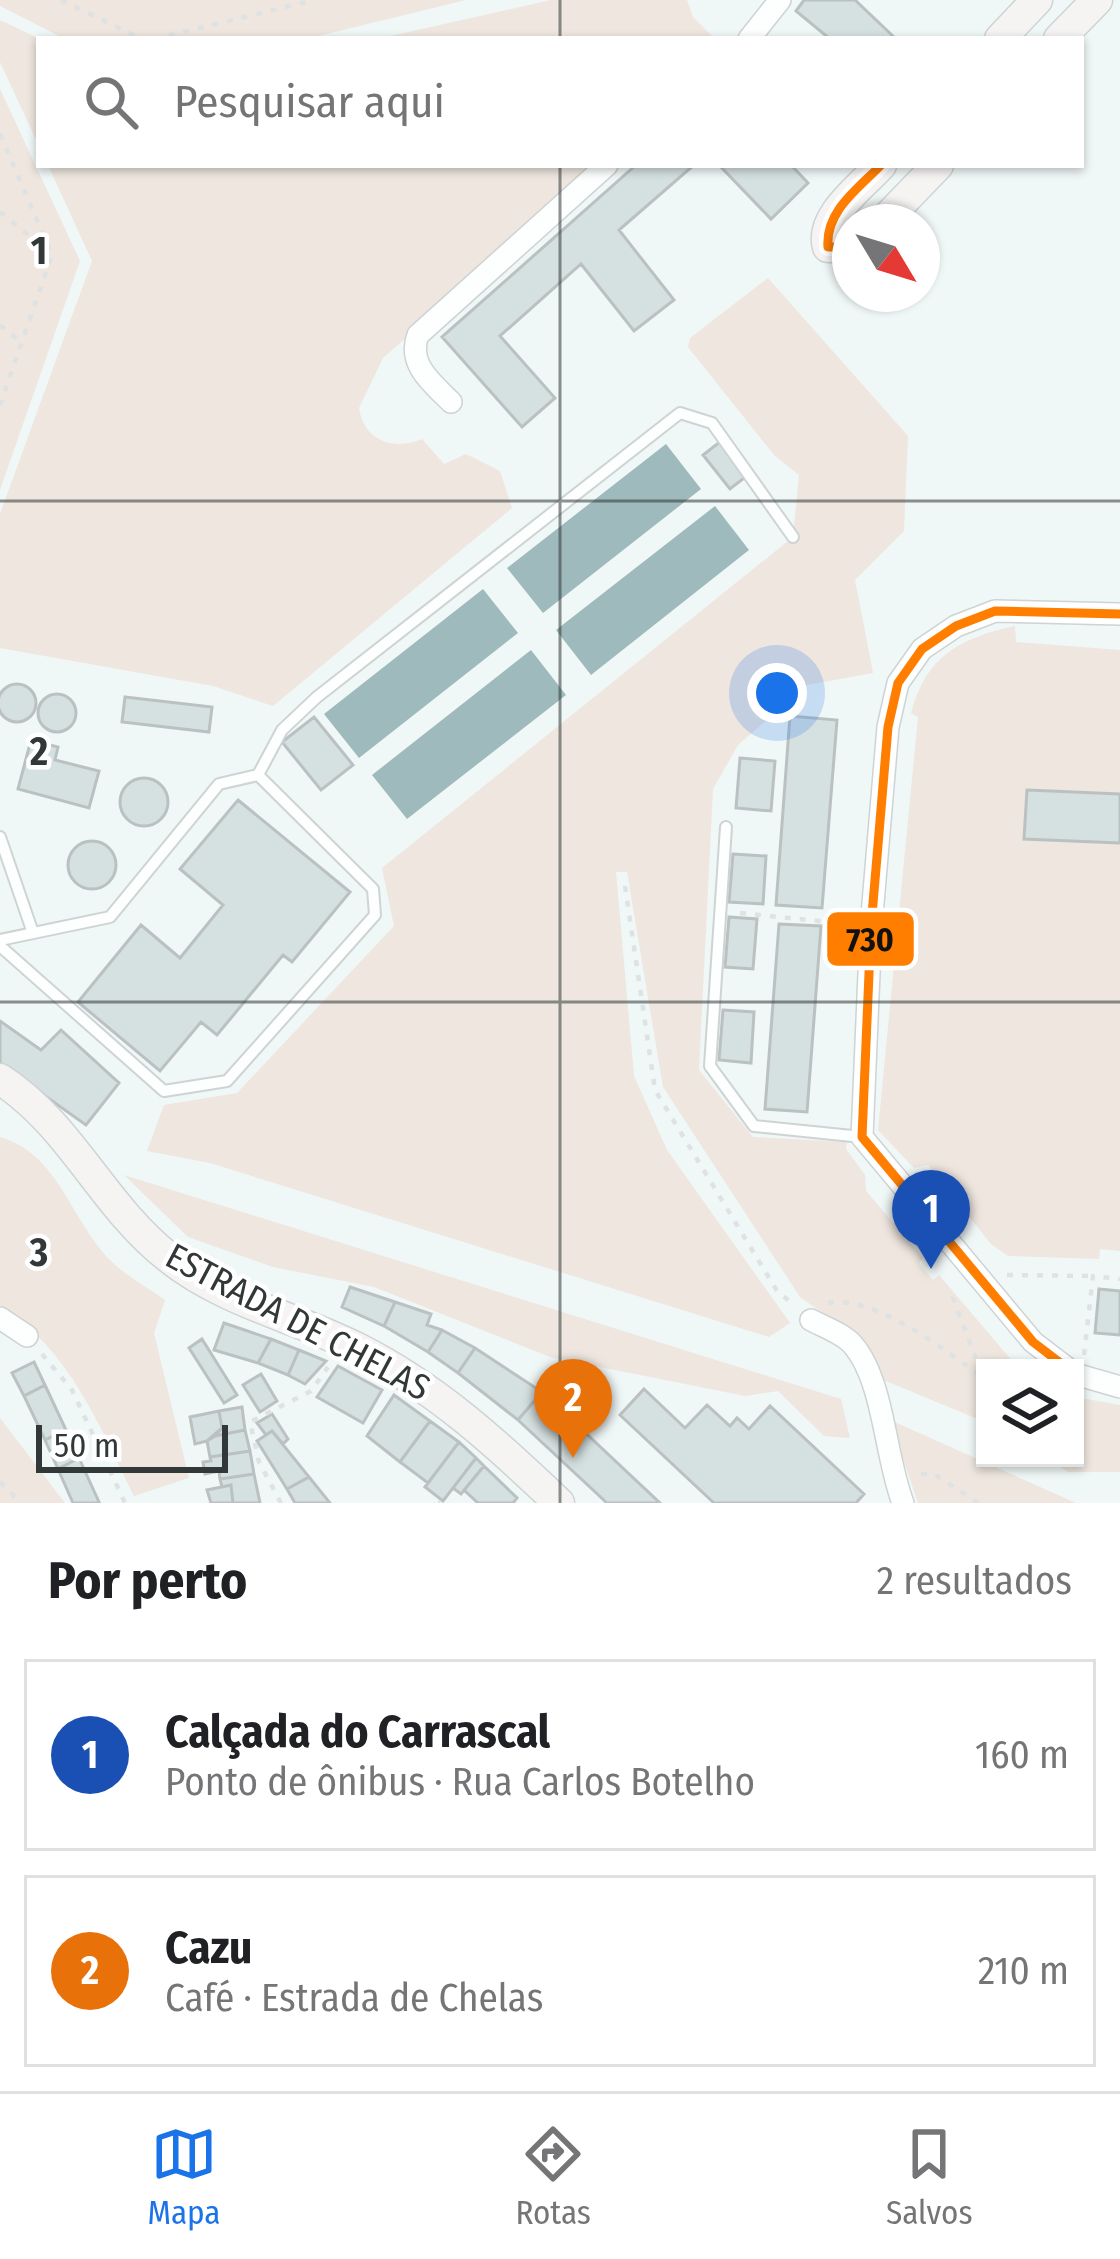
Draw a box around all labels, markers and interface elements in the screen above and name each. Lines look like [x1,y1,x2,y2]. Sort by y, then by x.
search box [36,36,1084,168]
icon: search [78,69,144,135]
text: Pesquisar aqui [174,75,445,129]
north arrow [832,204,940,312]
text: 1 [31,228,47,274]
your location [747,663,807,723]
text: 2 [29,729,48,775]
line badge: 730 [825,910,916,968]
text: 730 [846,920,894,960]
pin: 1 [892,1170,970,1269]
text: 3 [29,1230,48,1276]
street label: ESTRADA DE CHELAS [158,1234,438,1410]
pin: 2 [534,1359,612,1458]
map controls [976,1359,1084,1467]
button: layers [976,1359,1084,1467]
scale bar [36,1419,228,1472]
text: 50 m [54,1426,119,1466]
text: Por perto [48,1550,247,1612]
text: 2 resultados [877,1558,1072,1604]
text: Calçada do Carrascal [165,1705,550,1759]
text: 1 [82,1732,98,1778]
text: 160 m [975,1732,1069,1778]
text: Ponto de ônibus · Rua Carlos Botelho [165,1759,755,1805]
text: Cazu [165,1921,252,1975]
text: 2 [81,1948,99,1994]
text: 210 m [978,1948,1069,1994]
text: Café · Estrada de Chelas [165,1975,543,2021]
tab: Mapa [147,2121,221,2233]
tab: Rotas [515,2121,591,2233]
tab: Salvos [886,2121,972,2233]

